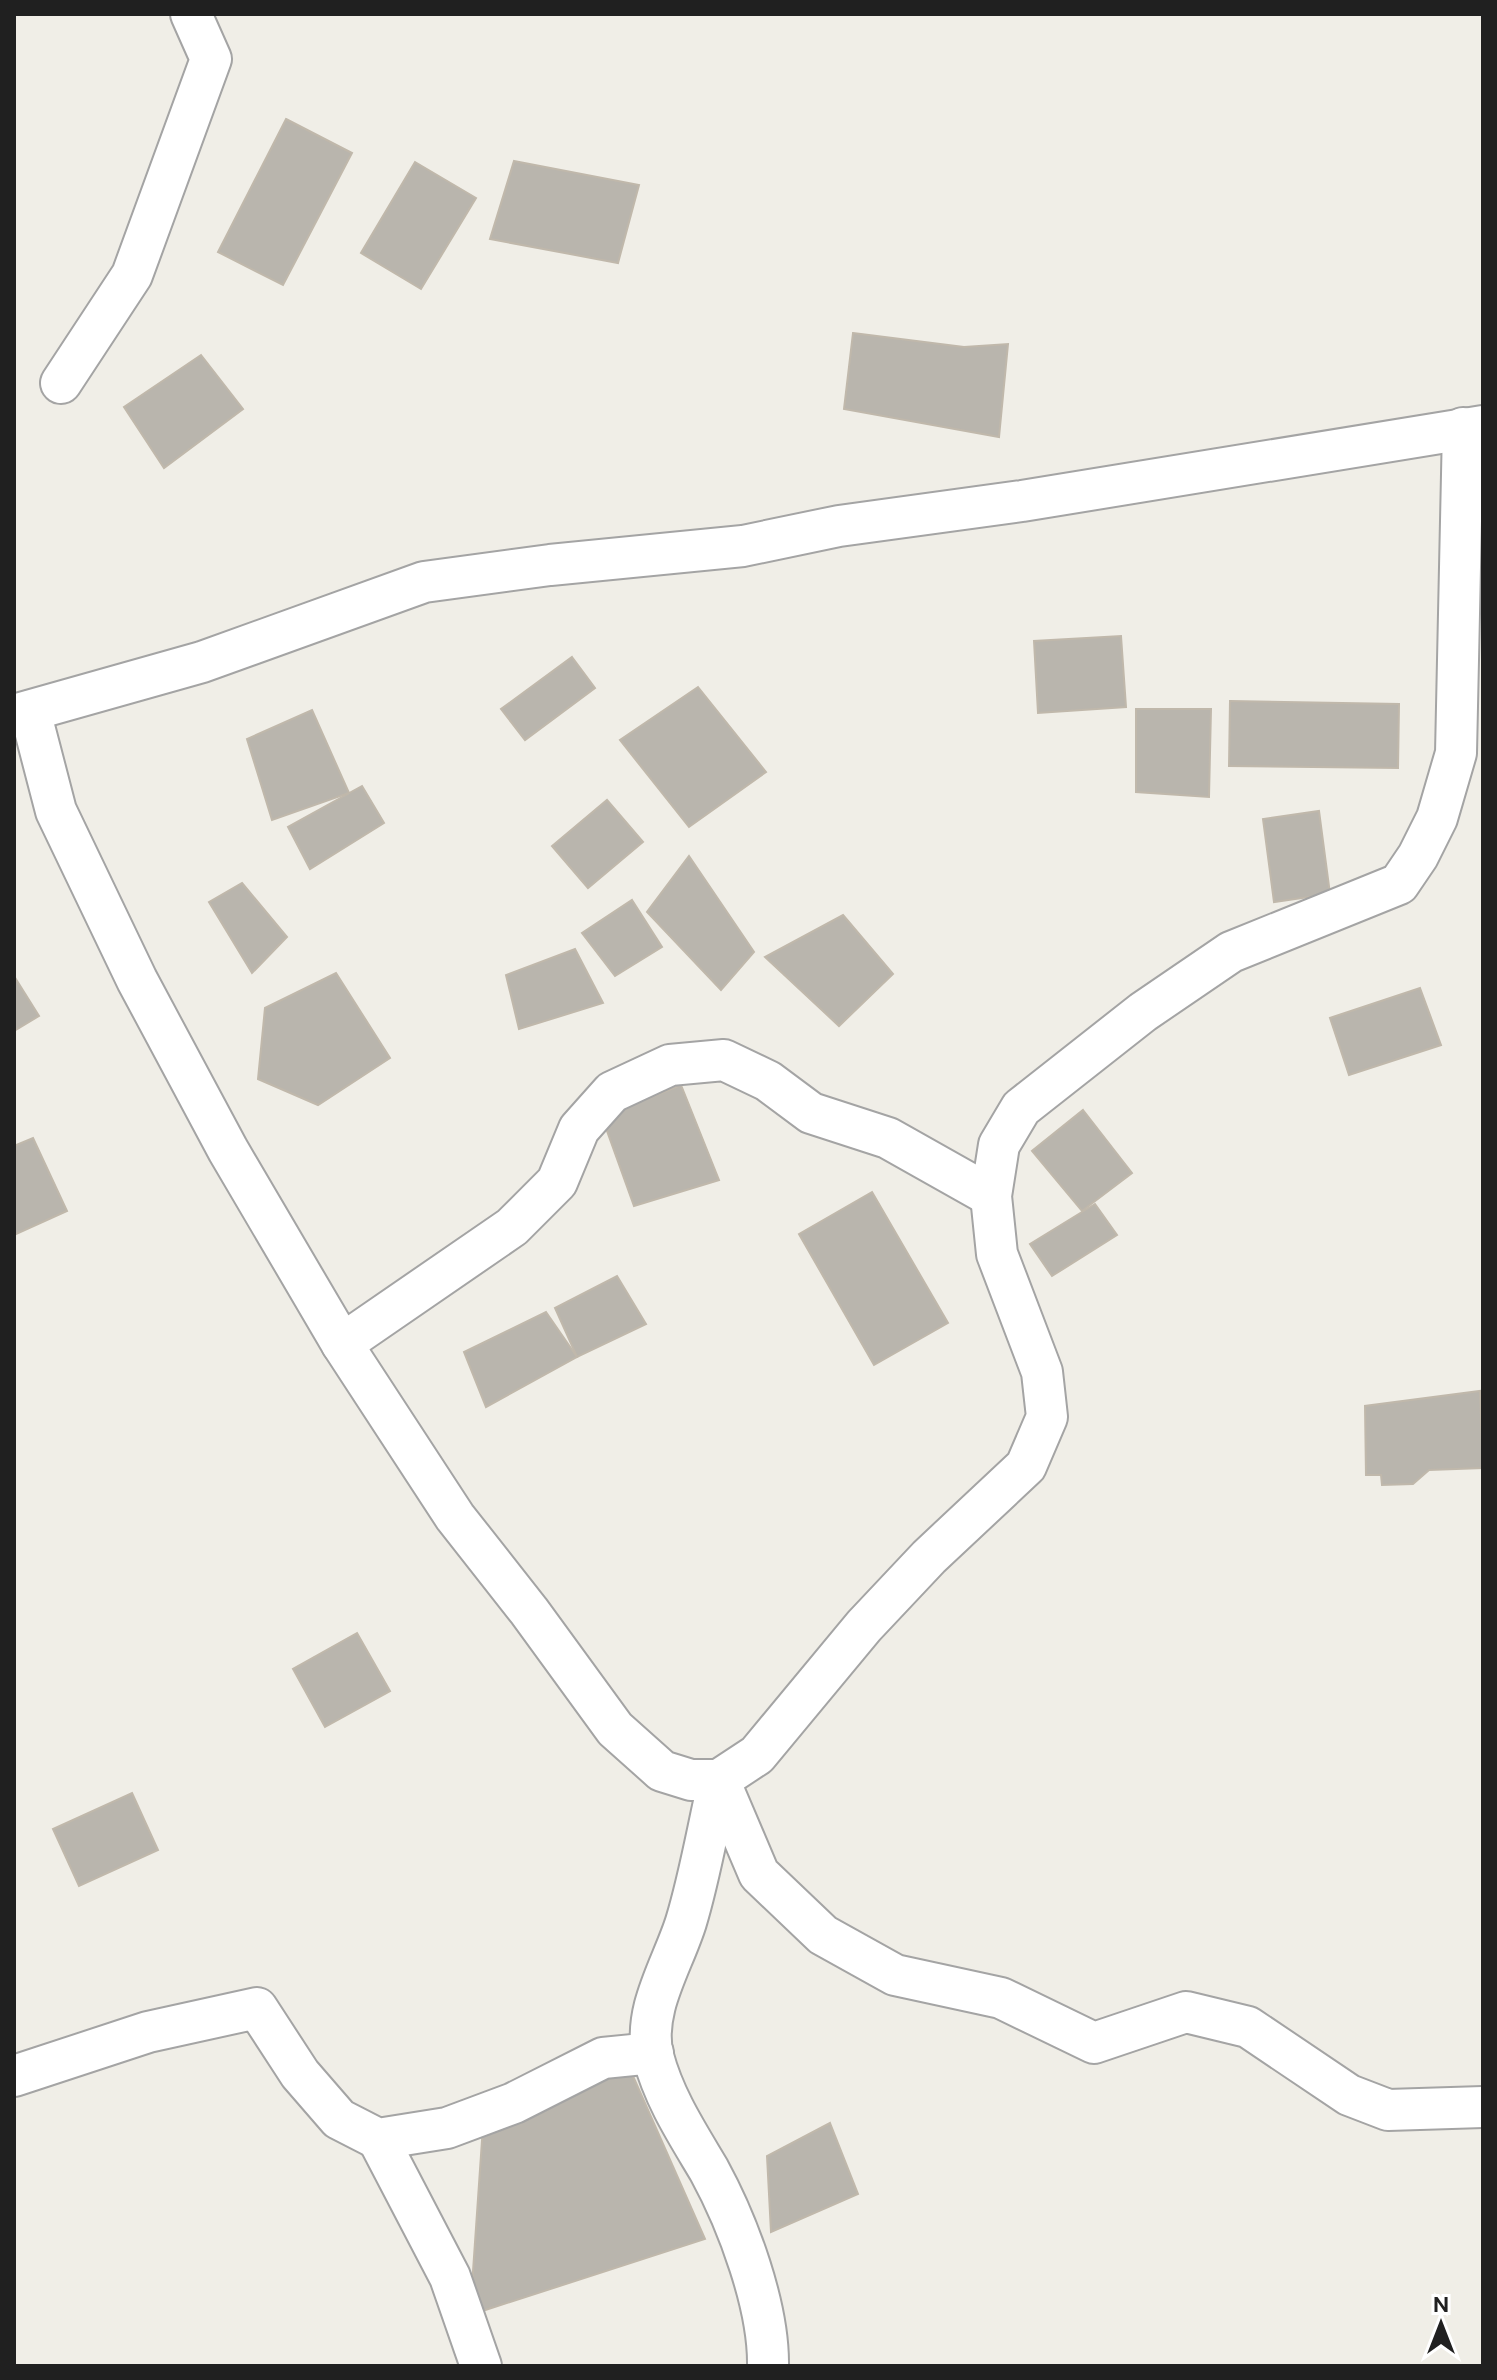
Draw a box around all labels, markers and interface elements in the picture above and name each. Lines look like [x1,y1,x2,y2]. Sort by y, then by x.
north arrow [1401,2284,1481,2364]
text: N [1433,2290,1449,2319]

